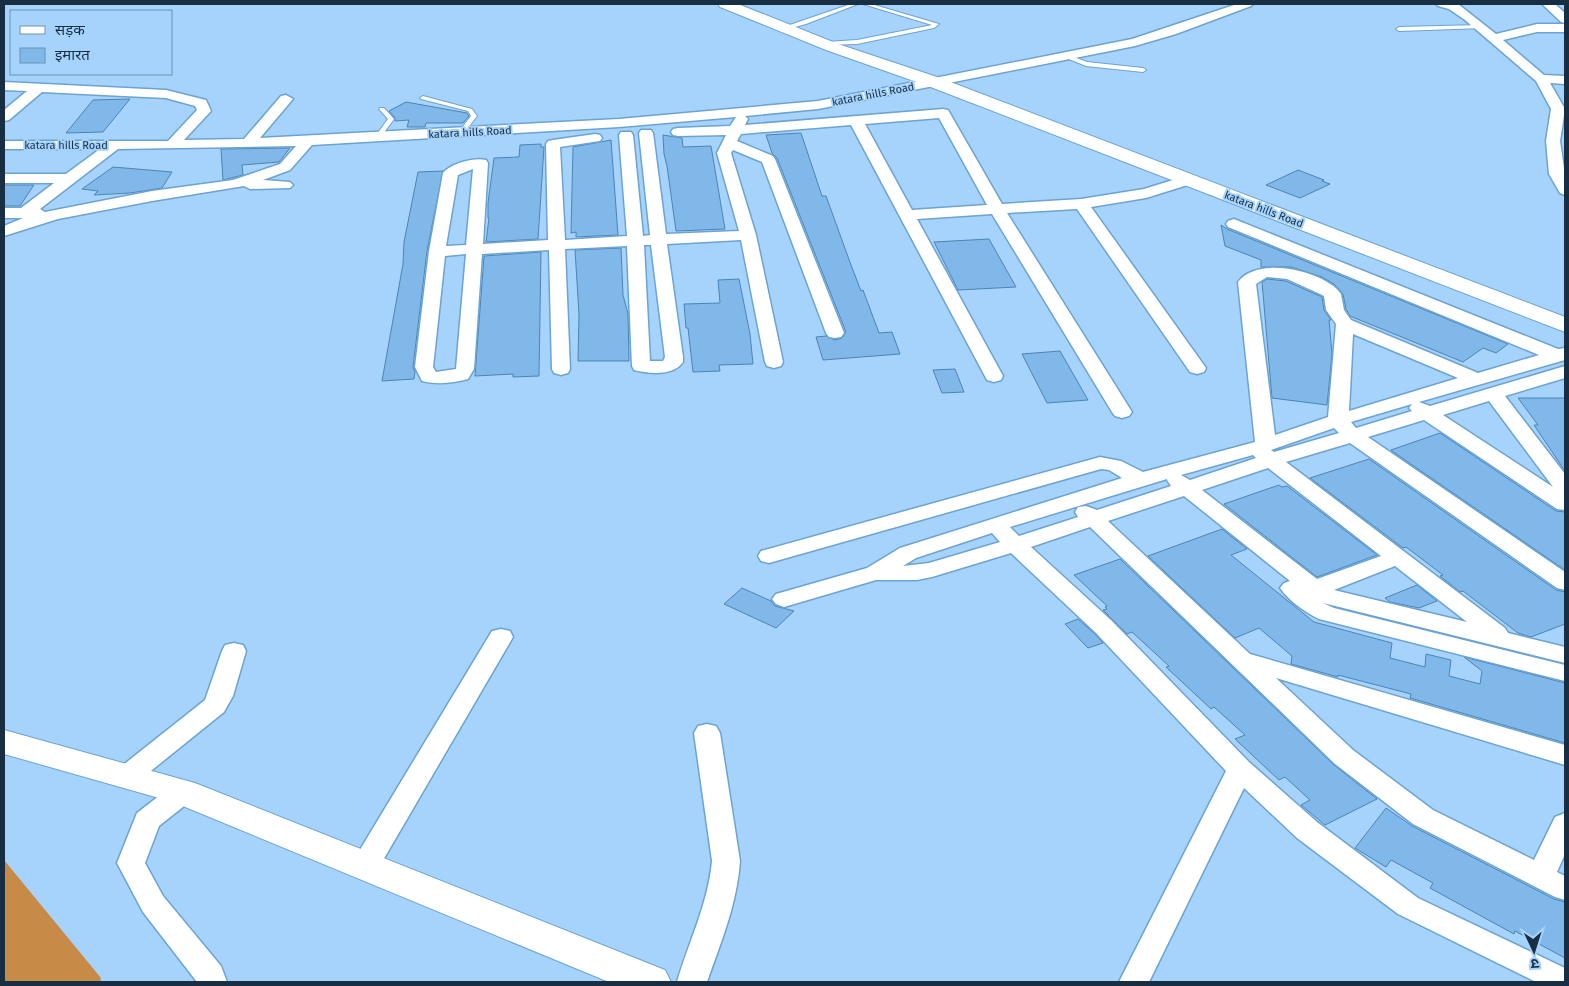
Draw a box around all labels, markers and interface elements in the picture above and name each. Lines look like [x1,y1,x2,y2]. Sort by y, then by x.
legend [10,10,172,75]
text: सड़क [55,21,85,39]
text: इमारत [55,46,90,64]
street label: katara hills Road [831,80,915,109]
street label: katara hills Road [428,124,512,141]
street label: katara hills Road [24,139,108,152]
street label: katara hills Road [1223,188,1305,230]
north arrow [1509,926,1559,976]
text: उ [1529,955,1540,972]

